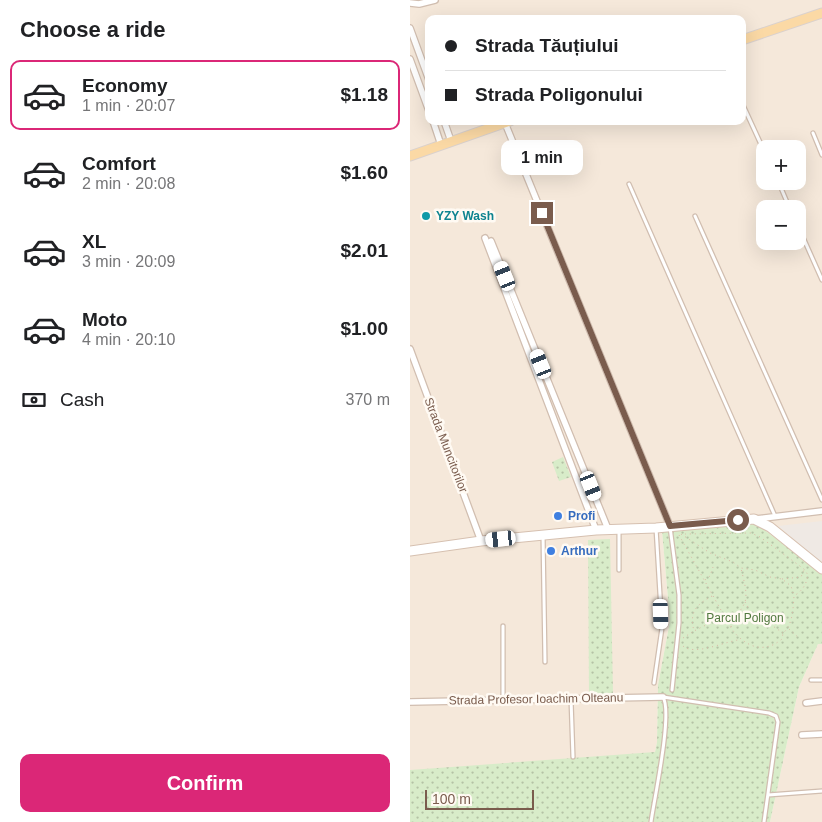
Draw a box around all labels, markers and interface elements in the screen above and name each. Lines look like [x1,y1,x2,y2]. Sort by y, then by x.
text: Choose a ride [20,17,165,42]
text: Strada Tăuțiului [475,35,619,56]
icon: car [22,73,67,118]
text: Economy [82,75,168,96]
text: $1.18 [340,84,388,105]
text: Strada Poligonului [475,84,643,105]
text: 1 min · 20:07 [82,97,175,114]
callout: 1 min [501,140,583,176]
map controls [756,140,806,250]
button: + [756,140,806,190]
text: 1 min [521,149,563,166]
icon: car [22,151,67,196]
text: Comfort [82,153,156,174]
text: $1.60 [340,162,388,183]
text: 2 min · 20:08 [82,175,175,192]
button: − [756,200,806,250]
route end [531,202,553,224]
place label: YZY Wash [436,209,494,223]
marker: YZY Wash [420,210,432,222]
icon: car [22,229,67,274]
text: XL [82,231,106,252]
text: $2.01 [340,240,388,261]
text: 3 min · 20:09 [82,253,175,270]
car [492,259,517,293]
icon: car [22,307,67,352]
text: Moto [82,309,127,330]
text: $1.00 [340,318,388,339]
text: 4 min · 20:10 [82,331,175,348]
car [528,347,553,381]
icon: cash [20,386,48,414]
text: Cash [60,389,104,410]
text: 370 m [346,391,390,408]
street label: Strada Muncitorilor [421,395,471,495]
car [578,469,603,503]
place label: Profi [568,509,595,523]
route start [727,509,749,531]
marker: Profi [552,510,564,522]
car [485,530,516,548]
place label: Arthur [561,544,598,558]
marker: Arthur [545,545,557,557]
car [652,599,669,629]
park label: Parcul Poligon [706,611,784,625]
street label: Strada Profesor Ioachim Olteanu [449,690,623,708]
button: Confirm [20,754,390,812]
scale bar [425,787,534,810]
text: 100 m [432,791,471,807]

